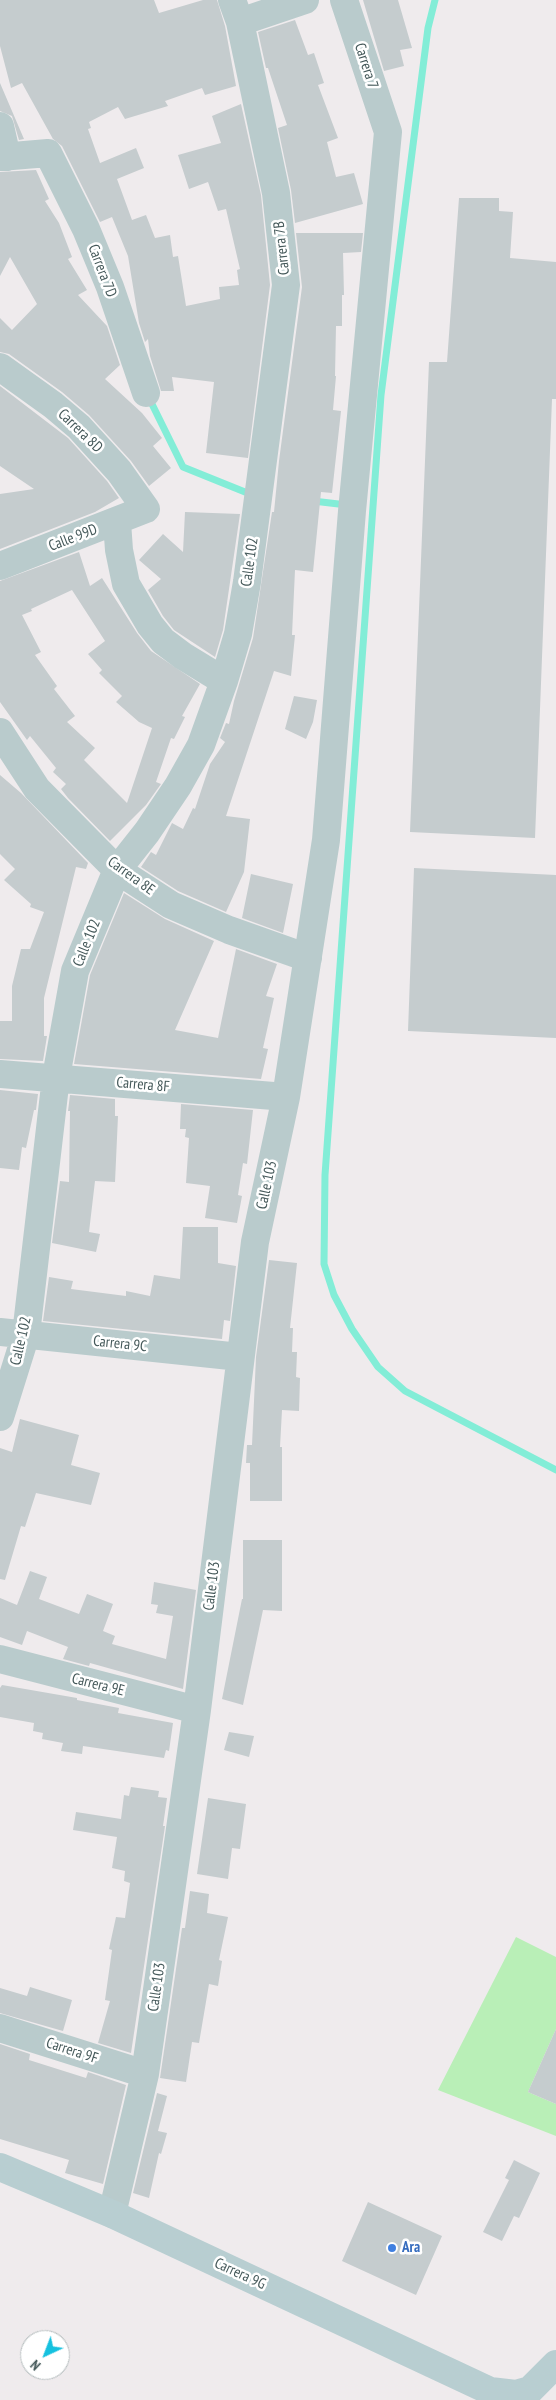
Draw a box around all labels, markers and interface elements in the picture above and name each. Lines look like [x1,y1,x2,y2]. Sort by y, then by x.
street label: Carrera 7 [350,41,382,91]
street label: Carrera 7B [270,220,294,276]
street label: Carrera 7D [84,242,120,300]
street label: Carrera 8D [54,405,106,457]
street label: Calle 99D [46,521,100,555]
street label: Calle 102 [238,536,262,588]
street label: Carrera 8E [104,853,158,899]
street label: Calle 102 [69,917,105,969]
street label: Carrera 8F [116,1074,170,1096]
street label: Calle 103 [253,1159,281,1211]
street label: Calle 102 [7,1315,35,1367]
street label: Carrera 9C [92,1332,148,1356]
street label: Calle 103 [200,1560,224,1612]
street label: Carrera 9E [70,1670,126,1700]
street label: Calle 103 [145,1961,169,2013]
street label: Carrera 9F [44,2034,100,2068]
place label: Ara [402,2239,420,2257]
marker: Ara [386,2242,398,2254]
street label: Carrera 9G [211,2254,269,2294]
north arrow [20,2330,70,2380]
text: N [27,2356,44,2374]

